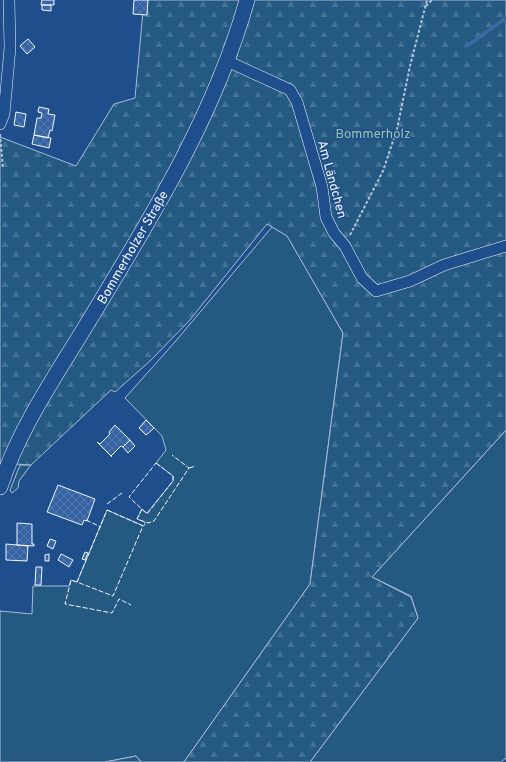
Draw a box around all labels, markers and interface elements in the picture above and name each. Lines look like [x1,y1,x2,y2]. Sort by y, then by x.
park label: Bommerholz [335,127,411,143]
street label: Am Ländchen [313,139,349,220]
street label: Bommerholzer Straße [95,189,173,307]

